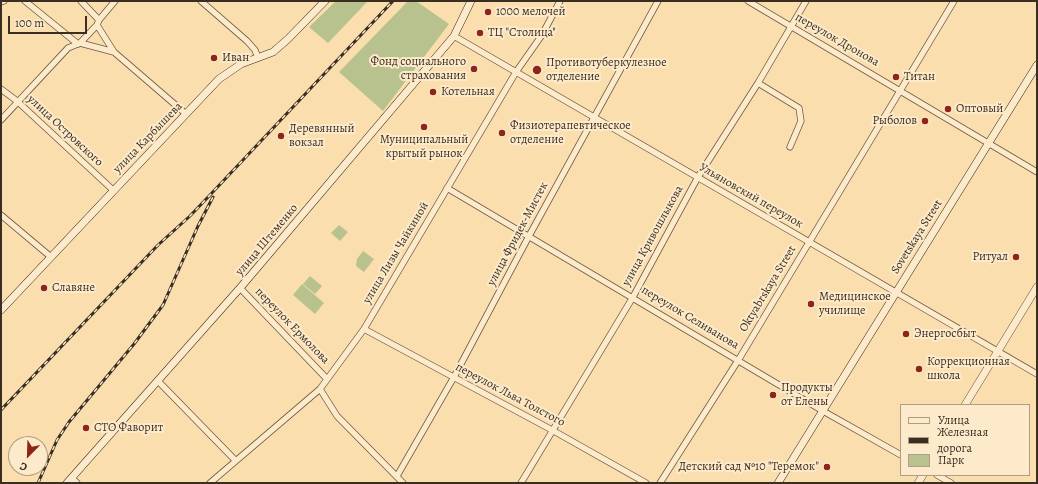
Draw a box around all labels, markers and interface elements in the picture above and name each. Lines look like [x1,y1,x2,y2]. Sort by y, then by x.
place label: 1000 мелочей [496,5,565,19]
marker: 1000 мелочей [483,7,493,17]
scale bar [10,8,89,34]
street label: переулок Дронова [792,10,882,70]
text: 100 m [15,15,44,31]
place label: ТЦ "Столица" [488,26,556,40]
marker: ТЦ "Столица" [475,28,485,38]
place label: Иван [222,51,249,65]
marker: Иван [209,53,219,63]
place label: Фонд социального страхования [371,55,466,83]
place label: Противотуберкулезное отделение [546,56,667,84]
marker: Фонд социального страхования [469,64,479,74]
marker: Противотуберкулезное отделение [531,64,543,76]
place label: Титан [904,70,935,84]
marker: Титан [891,72,901,82]
place label: Котельная [441,85,495,99]
marker: Котельная [428,87,438,97]
street label: улица Островского [24,92,106,170]
street label: улица Карбышева [110,99,186,177]
place label: Оптовый [956,102,1003,116]
marker: Оптовый [943,104,953,114]
place label: Рыболов [872,114,917,128]
marker: Рыболов [920,116,930,126]
place label: Физиотерапевтическое отделение [510,119,631,147]
place label: Деревянный вокзал [289,122,354,150]
marker: Муниципальный крытый рынок [419,122,429,132]
marker: Физиотерапевтическое отделение [497,128,507,138]
marker: Деревянный вокзал [276,131,286,141]
place label: Муниципальный крытый рынок [380,133,468,161]
street label: Ульяновский переулок [696,160,806,232]
street label: улица Фридек-Мистек [485,180,551,288]
street label: улица Кривошлыкова [619,183,687,289]
street label: Sovetskaya Street [888,197,946,277]
street label: улица Лизы Чайкиной [360,200,432,306]
street label: улица Штеменко [233,201,301,279]
street label: Oktyabrskaya Street [737,243,799,335]
place label: Ритуал [972,250,1008,264]
marker: Ритуал [1011,252,1021,262]
place label: Славяне [52,281,95,295]
marker: Славяне [39,283,49,293]
street label: переулок Селиванова [639,283,741,353]
street label: переулок Ермолова [252,285,332,367]
place label: Медицинское училище [819,290,891,318]
marker: Медицинское училище [806,299,816,309]
place label: Энергосбыт [914,327,976,341]
marker: Энергосбыт [901,329,911,339]
place label: Коррекционная школа [927,355,1010,383]
street label: переулок Льва Толстого [453,360,567,430]
marker: Коррекционная школа [914,364,924,374]
place label: Продукты от Елены [781,381,833,409]
marker: Продукты от Елены [768,390,778,400]
legend [900,404,1030,476]
text: Улица [938,412,969,428]
place label: СТО Фаворит [94,421,163,435]
marker: СТО Фаворит [81,423,91,433]
text: Железная дорога [937,424,988,456]
north arrow [8,436,48,476]
text: Парк [938,452,964,468]
text: С [17,458,30,475]
place label: Детский сад №10 "Теремок" [678,460,819,474]
marker: Детский сад №10 "Теремок" [822,462,832,472]

